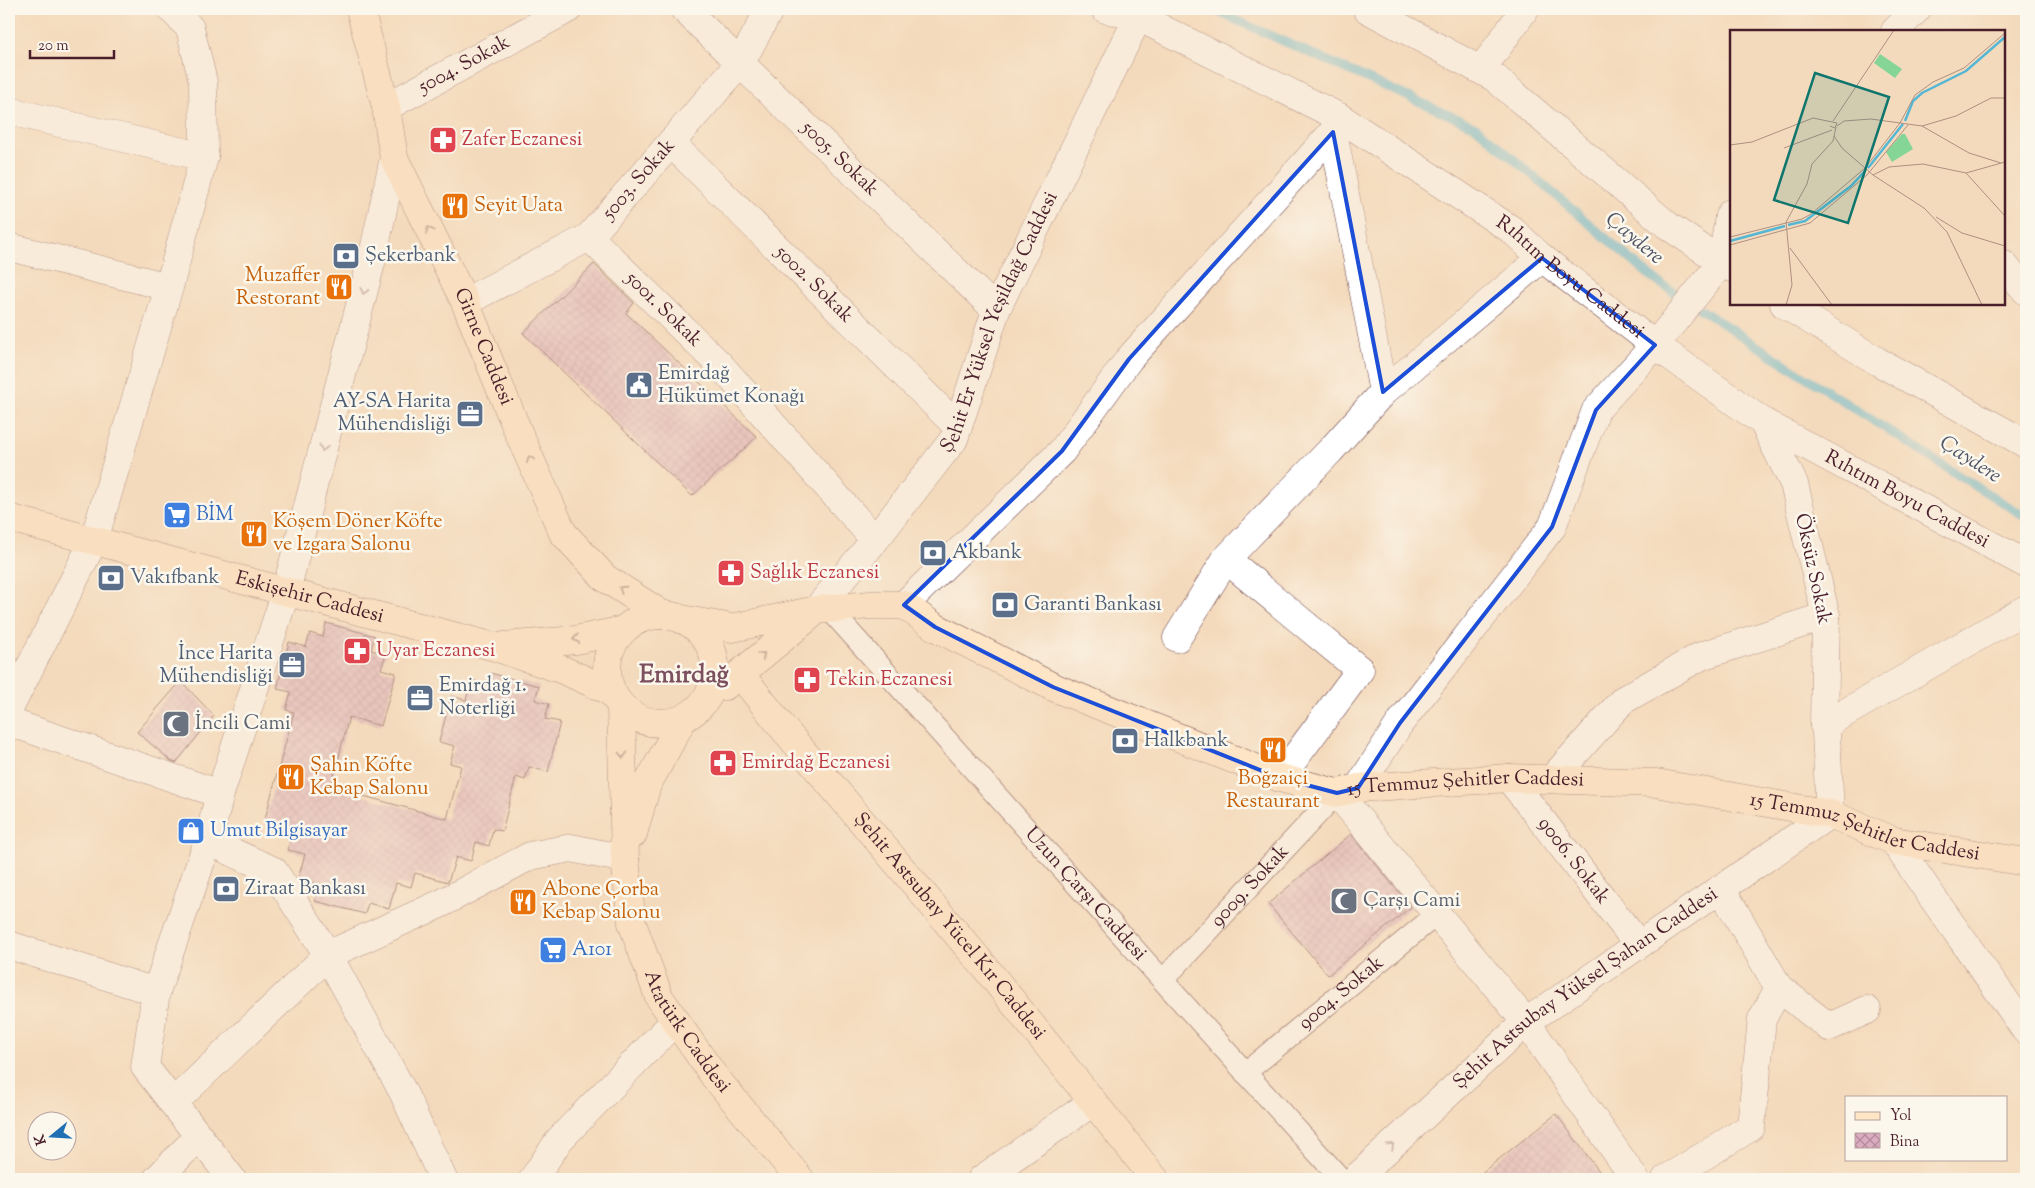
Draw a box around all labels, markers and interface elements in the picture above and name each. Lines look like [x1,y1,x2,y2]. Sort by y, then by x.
scale bar [30,28,114,60]
street label: 5004. Sokak [412,28,515,102]
inset map [1730,30,2005,305]
text: 20 m [38,36,69,57]
street label: 5005. Sokak [793,114,885,203]
pharmacy icon: Zafer Eczanesi [428,125,458,155]
place label: Zafer Eczanesi [462,126,583,155]
street label: 5003. Sokak [595,133,682,227]
street label: Şehit Er Yüksel Yeşildağ Caddesi [933,187,1066,460]
restaurant icon: Seyit Uata [440,191,470,221]
place label: Seyit Uata [474,192,563,221]
water label: Çaydere [1598,206,1670,272]
street label: Rıhtım Boyu Caddesi [1490,209,1651,346]
one-way arrow [425,226,435,235]
street label: 5002. Sokak [767,238,860,330]
bank icon: Şekerbank [331,241,361,271]
place label: Şekerbank [365,242,456,271]
place label: Muzaffer Restorant [236,262,320,314]
street label: 5001. Sokak [618,264,709,354]
restaurant icon: Muzaffer Restorant [324,272,354,302]
street label: Girne Caddesi [446,283,520,410]
one-way arrow [359,286,369,294]
place label: Emirdağ Hükümet Konağı [658,360,805,412]
public building icon: Emirdağ Hükümet Konağı [624,370,654,400]
place label: AY-SA Harita Mühendisliği [333,388,451,440]
office icon: AY-SA Harita Mühendisliği [455,399,485,429]
water label: Çaydere [1933,429,2007,491]
street label: Rıhtım Boyu Caddesi [1819,443,1995,556]
one-way arrow [318,444,328,452]
one-way arrow [526,455,537,464]
supermarket icon: BİM [162,500,192,530]
place label: BİM [196,501,234,530]
place label: Köşem Döner Köfte ve Izgara Salonu [273,508,443,560]
street label: Öksüz Sokak [1786,511,1839,627]
restaurant icon: Köşem Döner Köfte ve Izgara Salonu [239,519,269,549]
bank icon: Akbank [918,538,948,568]
place label: Akbank [952,539,1022,568]
pharmacy icon: Sağlık Eczanesi [716,558,746,588]
place label: Sağlık Eczanesi [750,559,880,588]
bank icon: Vakıfbank [96,563,126,593]
place label: Vakıfbank [130,564,220,593]
street label: Eskişehir Caddesi [232,564,387,631]
one-way arrow [618,586,627,595]
bank icon: Garanti Bankası [990,590,1020,620]
place label: Garanti Bankası [1024,591,1162,620]
one-way arrow [572,634,581,644]
pharmacy icon: Uyar Eczanesi [342,636,372,666]
place label: Uyar Eczanesi [376,637,496,666]
place label: İnce Harita Mühendisliği [159,640,273,692]
office icon: İnce Harita Mühendisliği [277,650,307,680]
one-way arrow [757,652,766,661]
district label: Emirdağ [639,658,729,694]
pharmacy icon: Tekin Eczanesi [792,665,822,695]
place label: Tekin Eczanesi [826,666,953,695]
place label: Emirdağ 1. Noterliği [439,672,527,724]
office icon: Emirdağ 1. Noterliği [405,683,435,713]
mosque icon: İncili Cami [161,709,191,739]
place label: İncili Cami [195,710,291,739]
bank icon: Halkbank [1110,726,1140,756]
place label: Halkbank [1144,727,1229,756]
restaurant icon: Boğzaiçi Restaurant [1258,735,1288,765]
pharmacy icon: Emirdağ Eczanesi [708,748,738,778]
place label: Emirdağ Eczanesi [742,749,891,778]
one-way arrow [617,751,628,759]
place label: Şahin Köfte Kebap Salonu [310,752,429,804]
restaurant icon: Şahin Köfte Kebap Salonu [276,762,306,792]
street label: 15 Temmuz Şehitler Caddesi [1344,763,1585,805]
place label: Boğzaiçi Restaurant [1226,765,1320,817]
street label: 15 Temmuz Şehitler Caddesi [1747,785,1982,869]
street label: Şehit Astsubay Yücel Kır Caddesi [846,806,1053,1047]
street label: 9006. Sokak [1530,811,1617,911]
shop icon: Umut Bilgisayar [176,816,206,846]
place label: Umut Bilgisayar [210,817,348,846]
street label: Uzun Çarşı Caddesi [1017,821,1154,968]
street label: 9009. Sokak [1204,838,1296,934]
bank icon: Ziraat Bankası [211,874,241,904]
place label: Ziraat Bankası [245,875,366,904]
place label: Abone Çorba Kebap Salonu [542,876,661,928]
street label: Şehit Astsubay Yüksel Şahan Caddesi [1447,880,1724,1096]
mosque icon: Çarşı Cami [1329,886,1359,916]
restaurant icon: Abone Çorba Kebap Salonu [508,887,538,917]
place label: Çarşı Cami [1363,887,1461,916]
supermarket icon: A101 [538,935,568,965]
place label: A101 [572,936,612,965]
street label: 9004. Sokak [1292,949,1390,1037]
street label: Atatürk Caddesi [636,966,737,1100]
legend [1845,1096,2008,1160]
text: Yol [1890,1106,1912,1127]
north arrow [28,1110,78,1160]
text: K [30,1131,53,1147]
text: Bina [1890,1132,1920,1153]
one-way arrow [1386,1143,1395,1152]

